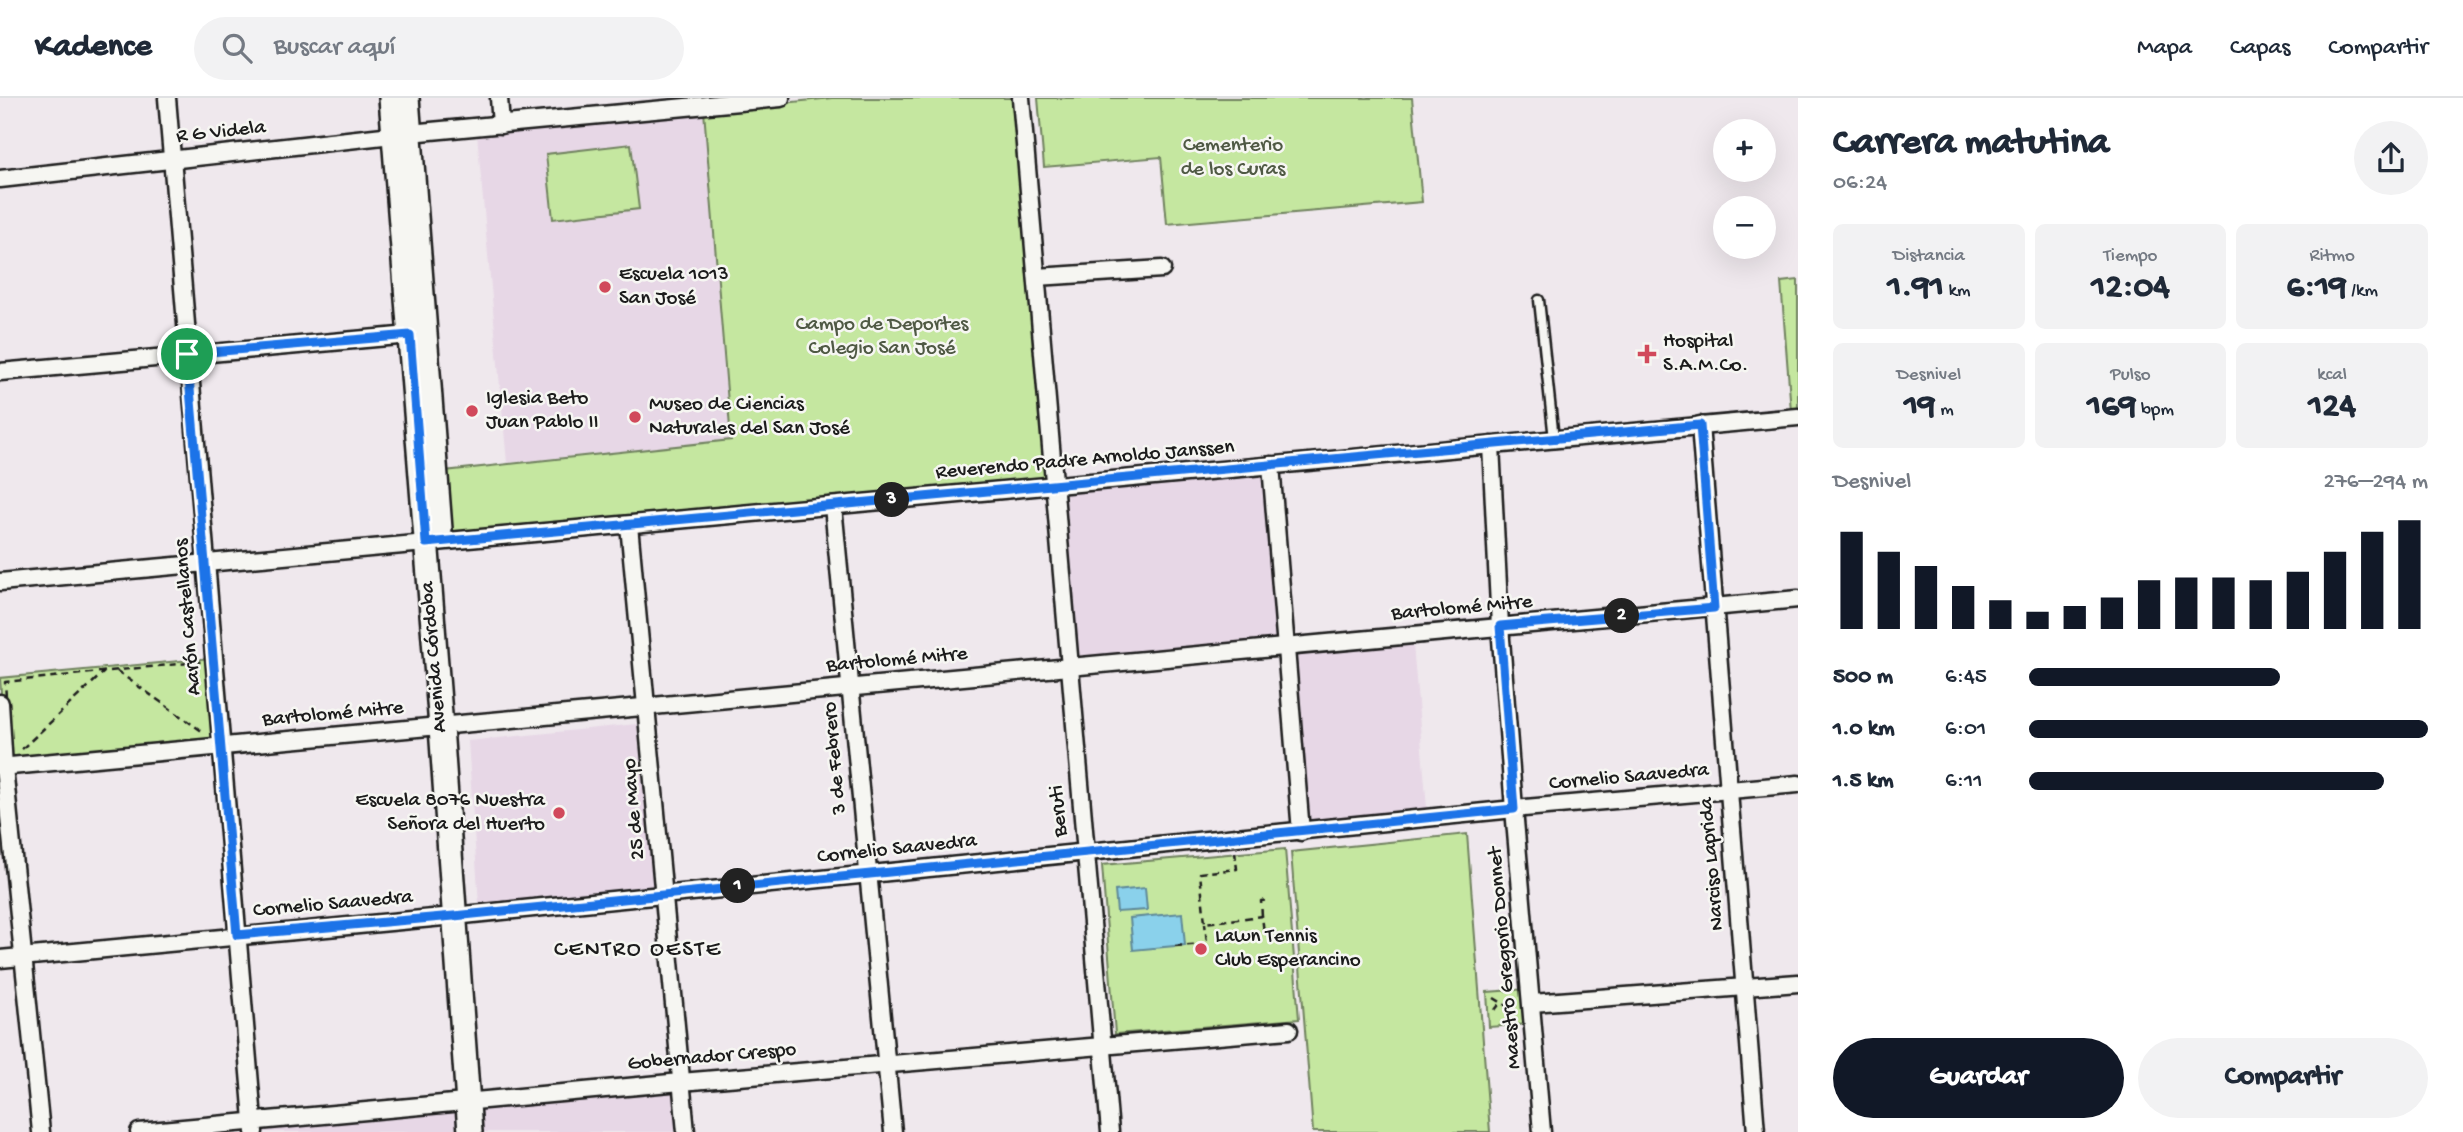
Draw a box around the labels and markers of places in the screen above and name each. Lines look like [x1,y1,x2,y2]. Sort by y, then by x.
place label: Escuela 1013 San José [619,263,729,312]
marker: Escuela 1013 San José [597,279,613,295]
pin [157,324,217,384]
place label: Hospital S.A.M.Co. [1663,330,1748,379]
marker: Hospital S.A.M.Co. [1637,344,1657,364]
place label: Iglesia Beto Juan Pablo II [486,387,599,436]
place label: Museo de Ciencias Naturales del San José [649,393,851,442]
marker: Iglesia Beto Juan Pablo II [464,403,480,419]
marker: Museo de Ciencias Naturales del San José [627,409,643,425]
pin: 3 [874,482,910,518]
pin: 2 [1604,598,1640,634]
place label: Escuela 8076 Nuestra Señora del Huerto [355,789,546,838]
marker: Escuela 8076 Nuestra Señora del Huerto [551,805,567,821]
pin: 1 [720,868,756,904]
place label: Lawn Tennis Club Esperancino [1215,925,1361,974]
marker: Lawn Tennis Club Esperancino [1193,941,1209,957]

